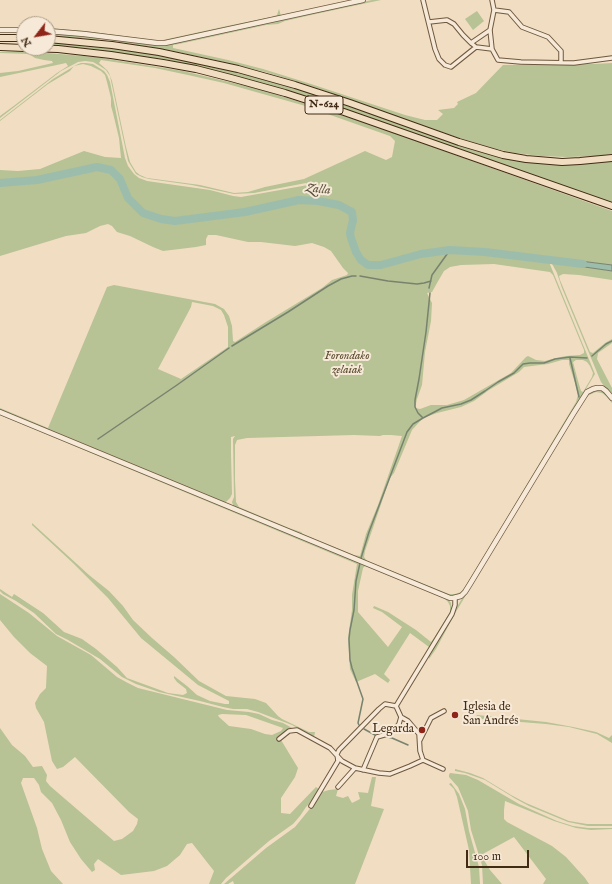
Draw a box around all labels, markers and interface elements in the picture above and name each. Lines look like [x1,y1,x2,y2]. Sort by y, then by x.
north arrow [16,16,56,56]
text: N [18,34,35,49]
road number: N-624 [305,96,343,114]
water label: Zalla [305,181,331,199]
park label: Forondako zelaiak [324,350,370,378]
place label: Iglesia de San Andrés [463,701,518,729]
marker: Iglesia de San Andrés [450,710,460,720]
place label: Legarda [372,723,414,737]
marker: Legarda [417,725,427,735]
scale bar [468,842,531,868]
text: 100 m [473,849,501,864]

